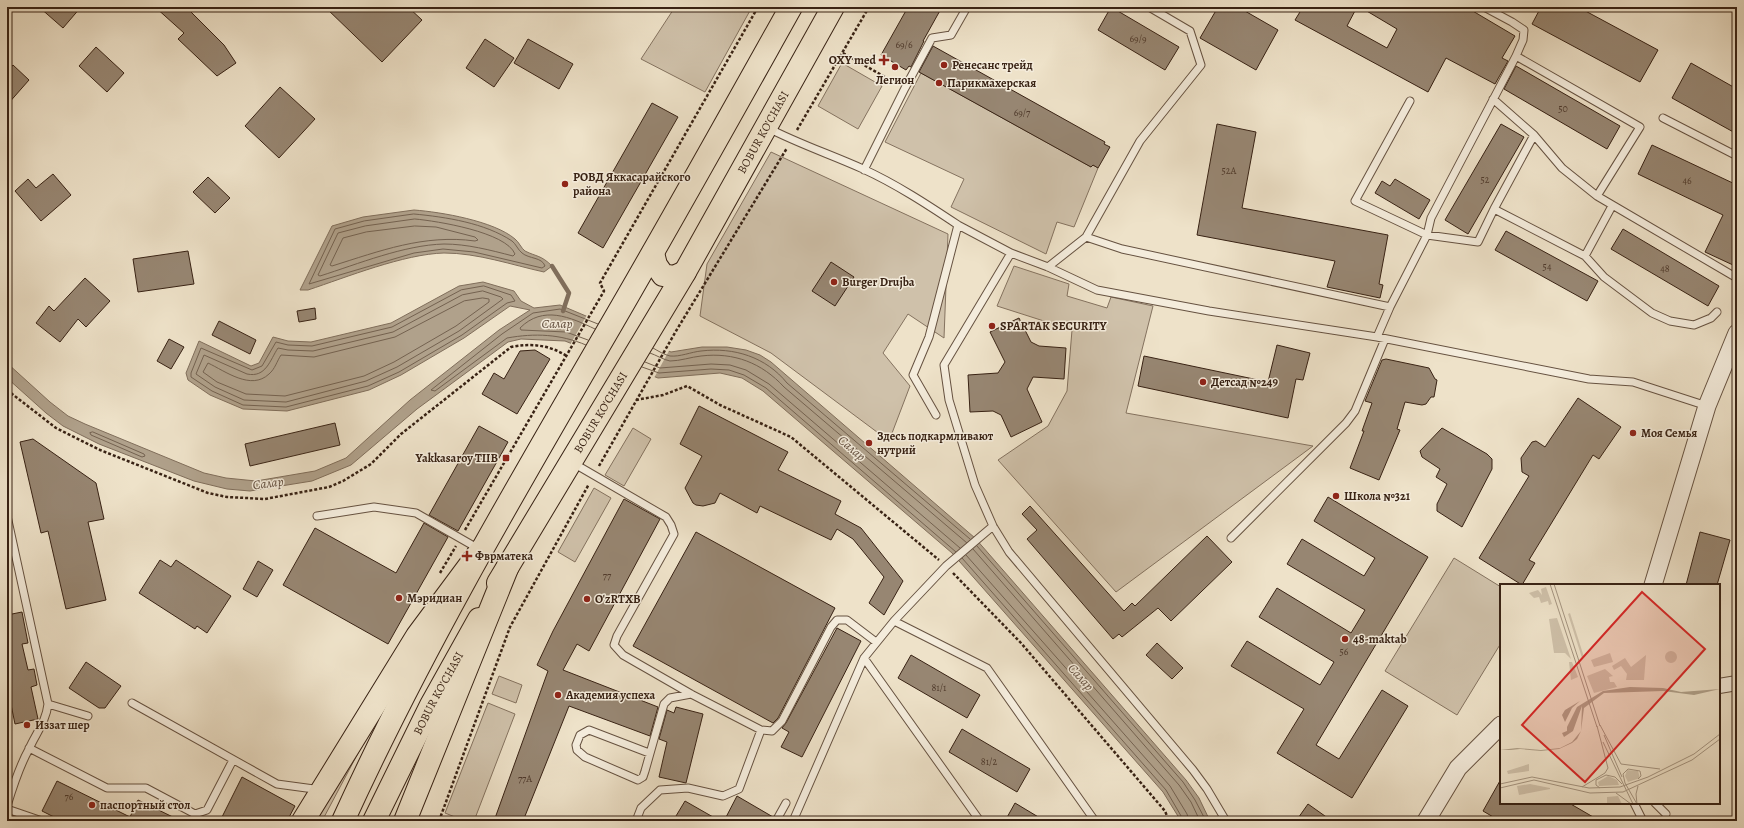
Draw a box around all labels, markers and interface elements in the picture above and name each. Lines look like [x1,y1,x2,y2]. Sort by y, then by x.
house number: 69/9 [1129,32,1147,45]
house number: 69/6 [895,38,913,51]
place label: OXY med [829,52,877,68]
marker: OXY med [879,55,889,65]
place label: Ренесанс трейд [952,57,1033,73]
marker: Ренесанс трейд [939,60,949,70]
marker: Легион [890,62,900,72]
place label: Легион [876,72,914,88]
place label: Парикмахерская [947,75,1036,91]
marker: Парикмахерская [934,78,944,88]
street label: BOBUR KO'CHASI [734,88,793,176]
house number: 50 [1558,102,1568,115]
house number: 69/7 [1014,106,1031,119]
house number: 52A [1222,164,1237,177]
place label: РОВД Яккасарайского района [573,169,691,199]
house number: 52 [1480,173,1490,186]
house number: 46 [1682,174,1692,187]
marker: РОВД Яккасарайского района [560,179,570,189]
house number: 54 [1543,260,1552,273]
house number: 48 [1660,262,1670,275]
place label: Burger Drujba [842,274,915,290]
marker: Burger Drujba [829,277,839,287]
water label: Салар [541,315,573,332]
place label: SPARTAK SECURITY [1000,318,1108,334]
marker: SPARTAK SECURITY [987,321,997,331]
street label: BOBUR KO'CHASI [570,369,631,456]
place label: Детсад №249 [1211,374,1278,390]
marker: Детсад №249 [1198,377,1208,387]
place label: Моя Семья [1641,425,1697,441]
place label: Здесь подкармливают нутрий [877,428,994,458]
marker: Моя Семья [1628,428,1638,438]
water label: Салар [835,431,869,465]
marker: Здесь подкармливают нутрий [864,438,874,448]
place label: Yakkasaroy TIIB [415,450,498,466]
marker: Yakkasaroy TIIB [501,453,511,463]
water label: Салар [251,472,285,494]
place label: Школа №321 [1344,488,1411,504]
marker: Школа №321 [1331,491,1341,501]
place label: Фврматека [475,548,533,564]
marker: Фврматека [462,551,472,561]
house number: 77 [603,569,612,582]
inset map [1500,584,1720,804]
place label: Мэридиан [407,590,462,606]
place label: O'zRTXB [595,591,641,607]
marker: Мэридиан [394,593,404,603]
marker: O'zRTXB [582,594,592,604]
place label: 48-maktab [1353,631,1407,647]
marker: 48-maktab [1340,634,1350,644]
house number: 56 [1340,645,1349,658]
street label: BOBUR KO'CHASI [410,649,467,738]
water label: Салар [1064,660,1098,694]
house number: 81/1 [932,681,947,694]
place label: Академия успеха [565,687,656,703]
marker: Академия успеха [553,690,563,700]
place label: Иззат шер [35,717,90,733]
marker: Иззат шер [22,720,32,730]
house number: 81/2 [981,755,997,768]
house number: 77А [518,772,532,785]
house number: 76 [65,790,74,803]
place label: паспортный стол [100,797,190,813]
marker: паспортный стол [87,800,97,810]

